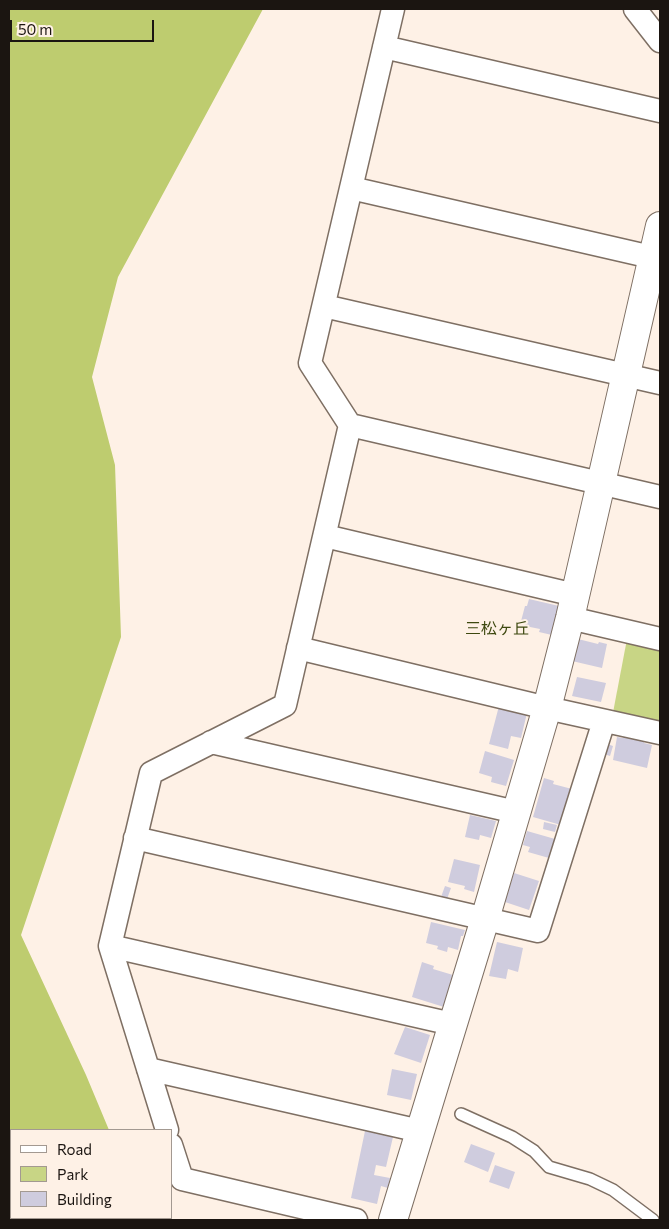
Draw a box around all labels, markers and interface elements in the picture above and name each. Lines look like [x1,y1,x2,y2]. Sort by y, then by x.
scale bar [12,10,156,42]
text: 50 m [18,20,52,38]
district label: 三松ヶ丘 [465,619,529,639]
legend [10,1129,172,1219]
text: Road [57,1140,92,1158]
text: Park [57,1165,88,1183]
text: Building [57,1190,112,1208]

